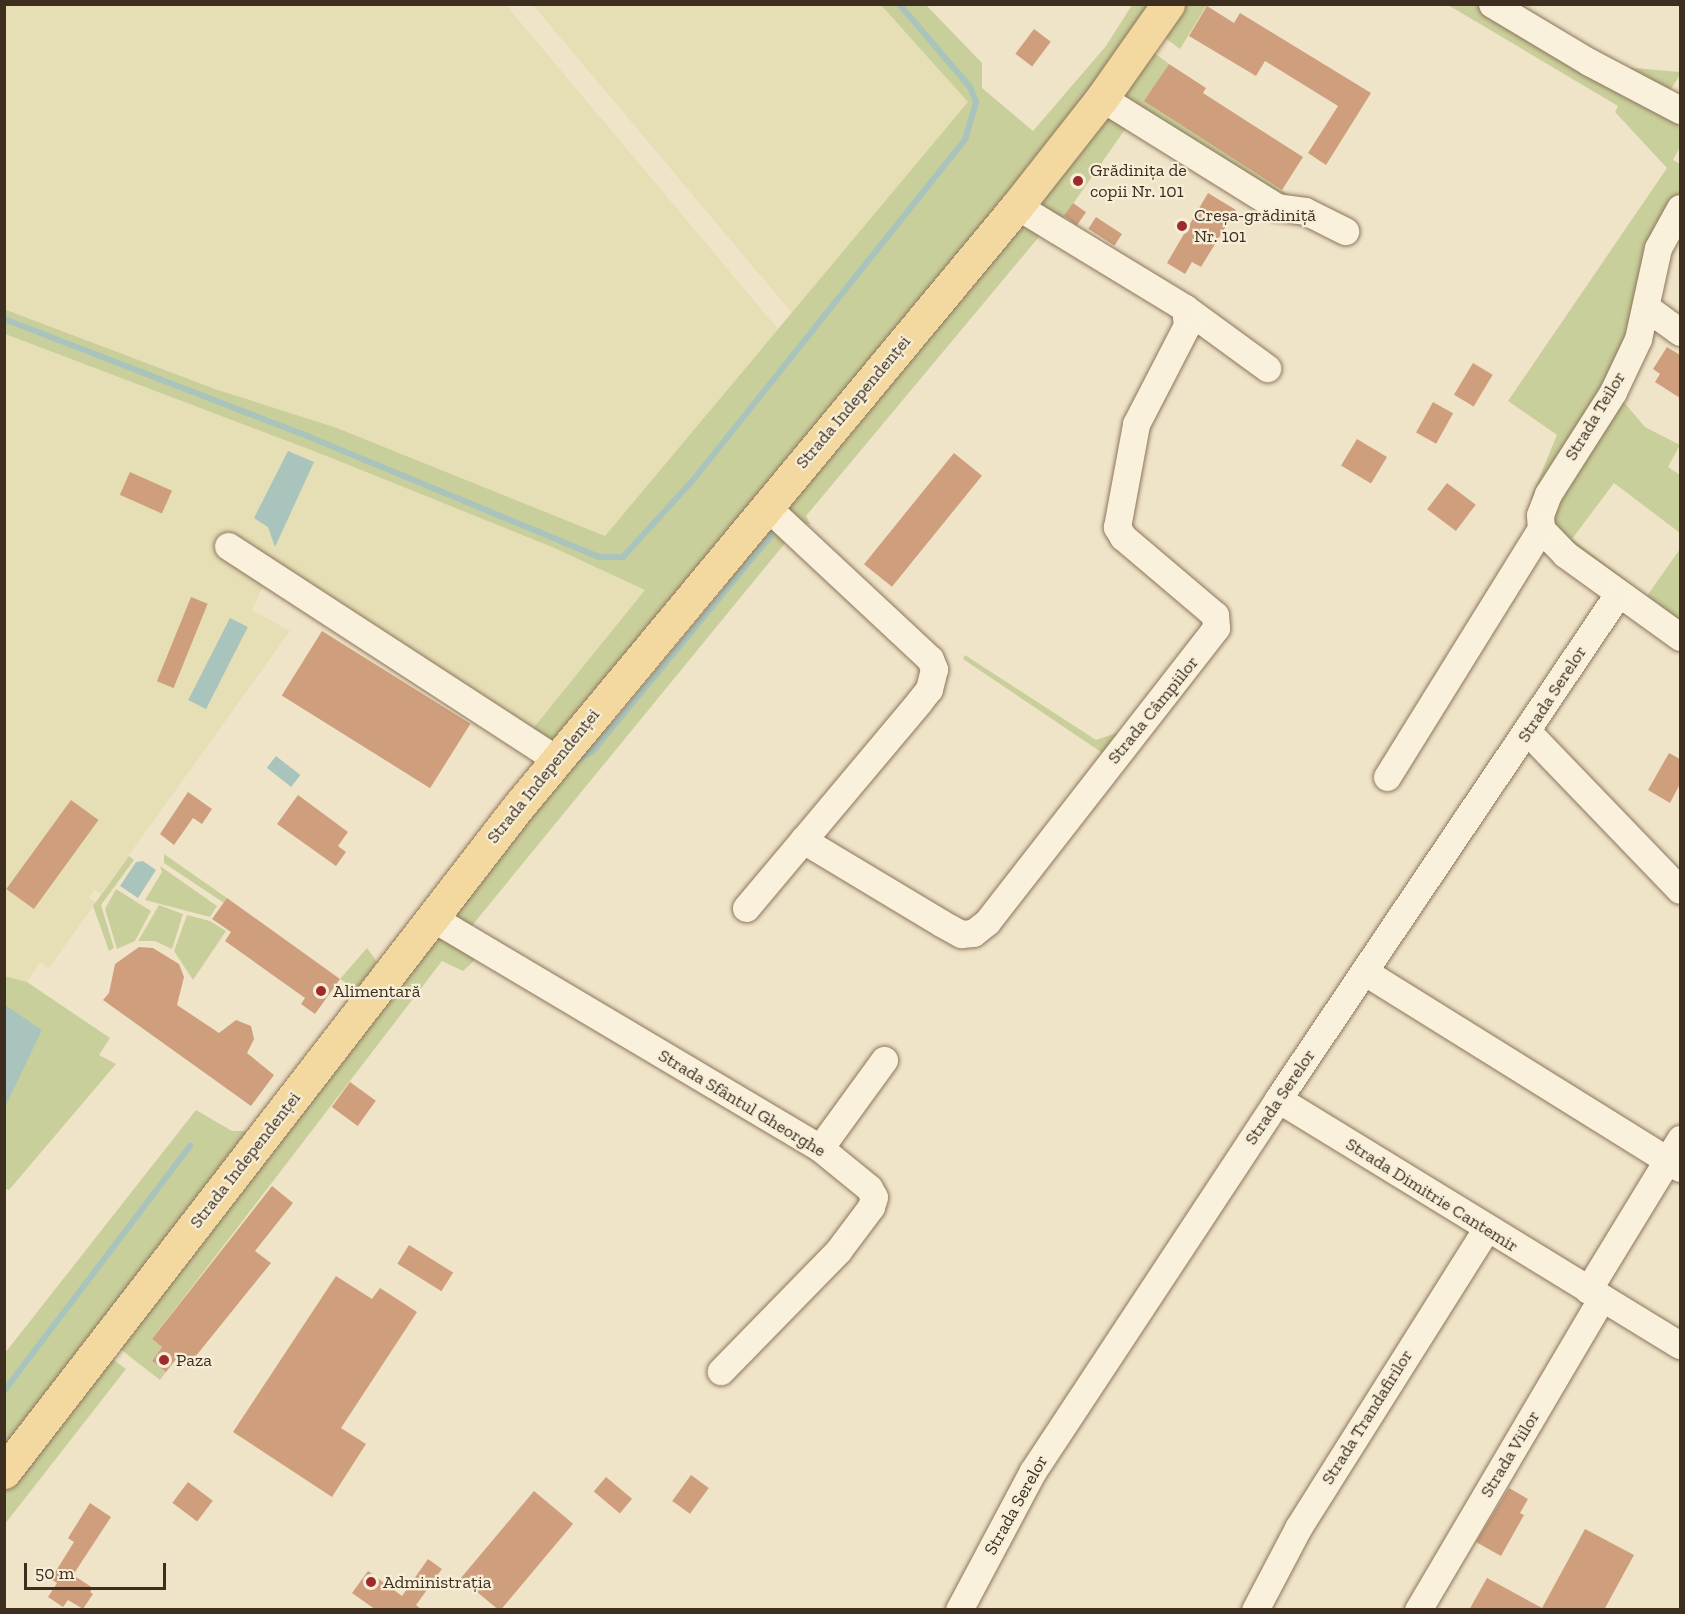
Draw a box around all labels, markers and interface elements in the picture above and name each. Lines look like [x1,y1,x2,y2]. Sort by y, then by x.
place label: Grădinița de copii Nr. 101 [1090,160,1187,202]
marker: Grădinița de copii Nr. 101 [1071,174,1085,188]
place label: Creșa-grădiniță Nr. 101 [1194,205,1316,248]
marker: Creșa-grădiniță Nr. 101 [1175,219,1189,233]
street label: Strada Independenței [791,331,915,473]
street label: Strada Teilor [1560,367,1630,465]
street label: Strada Serelor [1513,642,1591,746]
street label: Strada Câmpiilor [1103,652,1203,768]
street label: Strada Independenței [482,704,604,848]
place label: Alimentară [333,980,420,1002]
marker: Alimentară [314,984,328,998]
street label: Strada Sfântul Gheorghe [654,1044,830,1162]
street label: Strada Serelor [1240,1045,1320,1149]
street label: Strada Independenței [185,1087,305,1233]
street label: Strada Dimitrie Cantemir [1342,1133,1522,1257]
street label: Strada Trandafirilor [1317,1345,1417,1489]
place label: Paza [176,1349,212,1371]
marker: Paza [157,1353,171,1367]
street label: Strada Viilor [1475,1406,1545,1502]
street label: Strada Serelor [980,1451,1052,1559]
scale bar [27,1551,170,1589]
text: 50 m [35,1562,74,1584]
place label: Administrația [383,1571,491,1593]
marker: Administrația [364,1575,378,1589]

